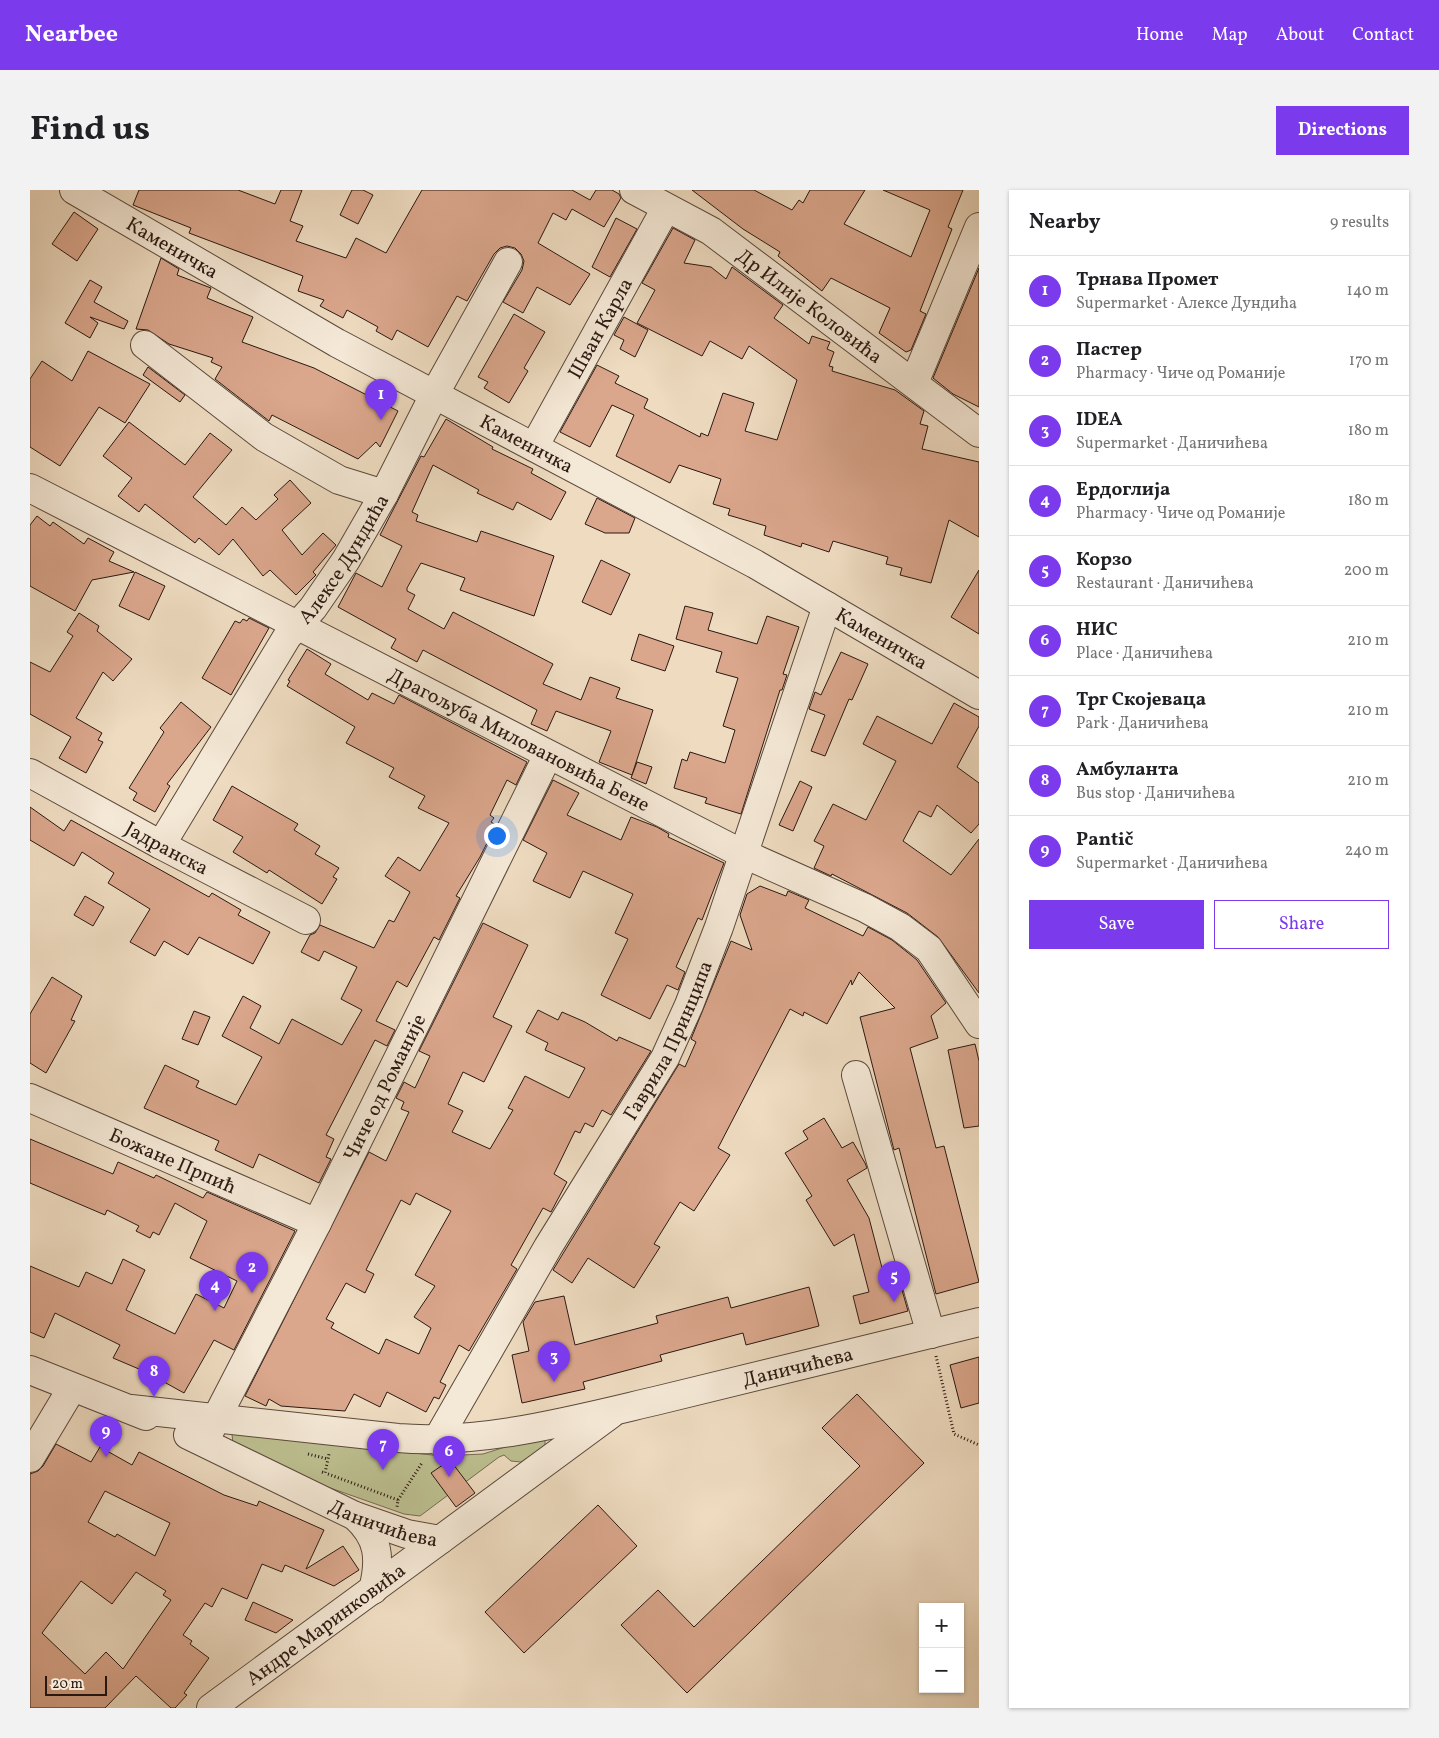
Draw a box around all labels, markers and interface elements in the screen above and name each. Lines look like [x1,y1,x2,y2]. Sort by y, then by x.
text: Nearbee [25,18,118,52]
text: Home [1136,23,1184,48]
text: Map [1212,23,1248,48]
text: About [1276,23,1324,48]
text: Contact [1352,23,1414,48]
text: Find us [30,106,150,154]
button: Directions [1276,106,1409,155]
text: Nearby [1029,208,1100,237]
street label: Каменичка [120,211,223,287]
text: 9 results [1330,212,1389,234]
street label: Др Илије Коловића [730,243,888,371]
text: Трнава Промет [1076,267,1218,293]
street label: Шван Карла [562,273,641,385]
text: 1 [1042,280,1048,302]
text: 140 m [1347,280,1389,302]
text: Supermarket · Алексе Дундића [1076,293,1297,315]
text: Пастер [1076,337,1142,363]
text: 2 [1041,350,1049,372]
text: 170 m [1349,350,1389,372]
text: Pharmacy · Чиче од Романије [1076,363,1285,385]
pin: 1 [365,379,397,420]
text: IDEA [1076,407,1123,433]
street label: Каменичка [474,409,578,481]
text: 3 [1041,420,1049,442]
text: 180 m [1348,420,1389,442]
text: Supermarket · Даничићева [1076,433,1268,455]
text: Ердоглија [1076,477,1170,503]
street label: Алексе Дундића [293,489,397,631]
text: 4 [1040,490,1050,512]
text: 180 m [1348,490,1389,512]
text: Pharmacy · Чиче од Романије [1076,503,1285,525]
text: Корзо [1076,547,1132,573]
text: 5 [1041,560,1049,582]
text: 200 m [1344,560,1389,582]
text: Restaurant · Даничићева [1076,573,1254,595]
street label: Каменичка [830,602,932,678]
text: НИС [1076,617,1118,643]
text: 6 [1041,630,1049,652]
text: 210 m [1347,630,1389,652]
text: Place · Даничићева [1076,643,1213,665]
street label: Драгољуба Миловановића Бене [382,662,654,820]
text: Трг Скојеваца [1076,687,1206,713]
text: 7 [1041,700,1049,722]
text: 210 m [1347,700,1389,722]
text: Park · Даничићева [1076,713,1209,735]
text: Амбуланта [1076,757,1179,783]
text: 8 [1041,770,1049,792]
text: 210 m [1347,770,1389,792]
text: Bus stop · Даничићева [1076,783,1235,805]
street label: Јадранска [119,816,213,883]
your location [484,823,510,849]
text: Pantič [1076,827,1133,853]
text: 9 [1041,840,1049,862]
text: 240 m [1345,840,1389,862]
text: Supermarket · Даничићева [1076,853,1268,875]
button: Save [1029,900,1204,949]
button: Share [1214,900,1389,949]
street label: Гаврила Принципа [618,957,721,1127]
street label: Чиче од Романије [338,1010,434,1166]
street label: Божане Прпић [104,1122,240,1202]
pin: 2 [236,1252,268,1293]
pin: 5 [878,1261,910,1302]
pin: 4 [199,1270,231,1311]
pin: 3 [538,1341,570,1382]
street label: Даничићева [740,1341,856,1395]
pin: 8 [138,1356,170,1397]
pin: 9 [90,1416,122,1457]
pin: 7 [367,1429,399,1470]
pin: 6 [433,1436,465,1477]
street label: Даничићева [323,1493,440,1555]
street label: Андре Маринковића [241,1558,412,1694]
map controls [919,1603,964,1693]
button: + [919,1603,964,1648]
button: − [919,1648,964,1693]
scale bar [45,1673,108,1696]
text: 20 m [52,1675,83,1694]

